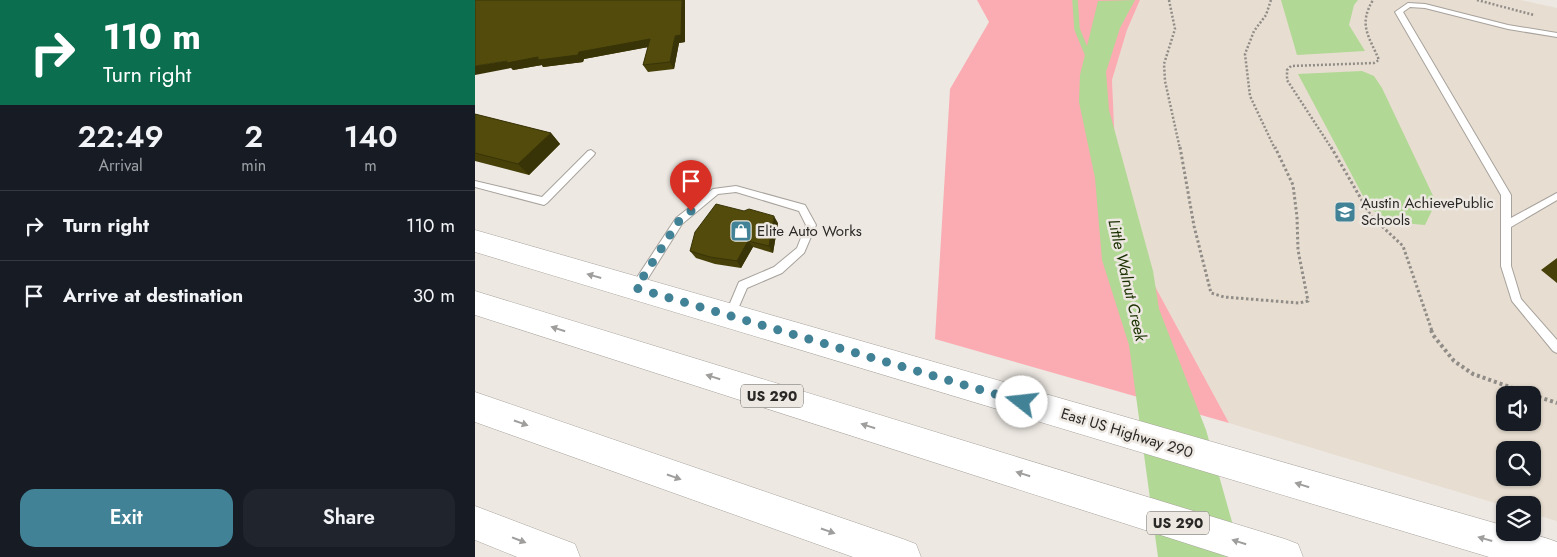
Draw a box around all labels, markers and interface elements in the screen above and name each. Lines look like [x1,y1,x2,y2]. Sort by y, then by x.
text: 110 m [103,12,201,62]
icon: right [20,20,85,85]
text: Turn right [103,58,191,90]
text: 22:49 [77,115,164,158]
text: 2 [244,115,263,158]
text: 140 [344,115,398,158]
text: Arrival [99,154,143,177]
text: min [241,154,266,177]
text: m [364,154,377,177]
pin [670,160,712,211]
icon: arrive [677,167,705,195]
place label: Austin AchievePublic Schools [1361,192,1494,231]
school or university icon: Austin AchievePublic Schools [1333,200,1357,224]
icon: right [20,212,48,240]
text: Turn right [63,212,149,239]
text: 110 m [406,212,455,239]
water label: Little Walnut Creek [1102,217,1153,344]
shop icon: Elite Auto Works [729,219,753,243]
place label: Elite Auto Works [757,220,862,242]
one-way arrow [586,272,601,280]
icon: arrive [20,282,48,310]
text: Arrive at destination [63,282,243,309]
text: 30 m [413,282,455,309]
one-way arrow [551,324,566,332]
one-way arrow [706,373,721,381]
position arrow [995,375,1047,427]
road number: US 290 [741,384,803,408]
map controls [1496,386,1541,541]
button: sound [1496,386,1541,431]
street label: East US Highway 290 [1058,402,1196,464]
one-way arrow [514,419,529,427]
one-way arrow [861,421,876,429]
button: search [1496,441,1541,486]
one-way arrow [1016,470,1031,478]
one-way arrow [667,474,682,481]
one-way arrow [1294,480,1309,488]
button: Exit [20,489,233,547]
button: Share [243,489,455,547]
button: layers [1496,496,1541,541]
road number: US 290 [1147,512,1209,534]
one-way arrow [820,527,835,535]
one-way arrow [1478,534,1493,542]
one-way arrow [511,537,526,544]
one-way arrow [1231,538,1246,546]

